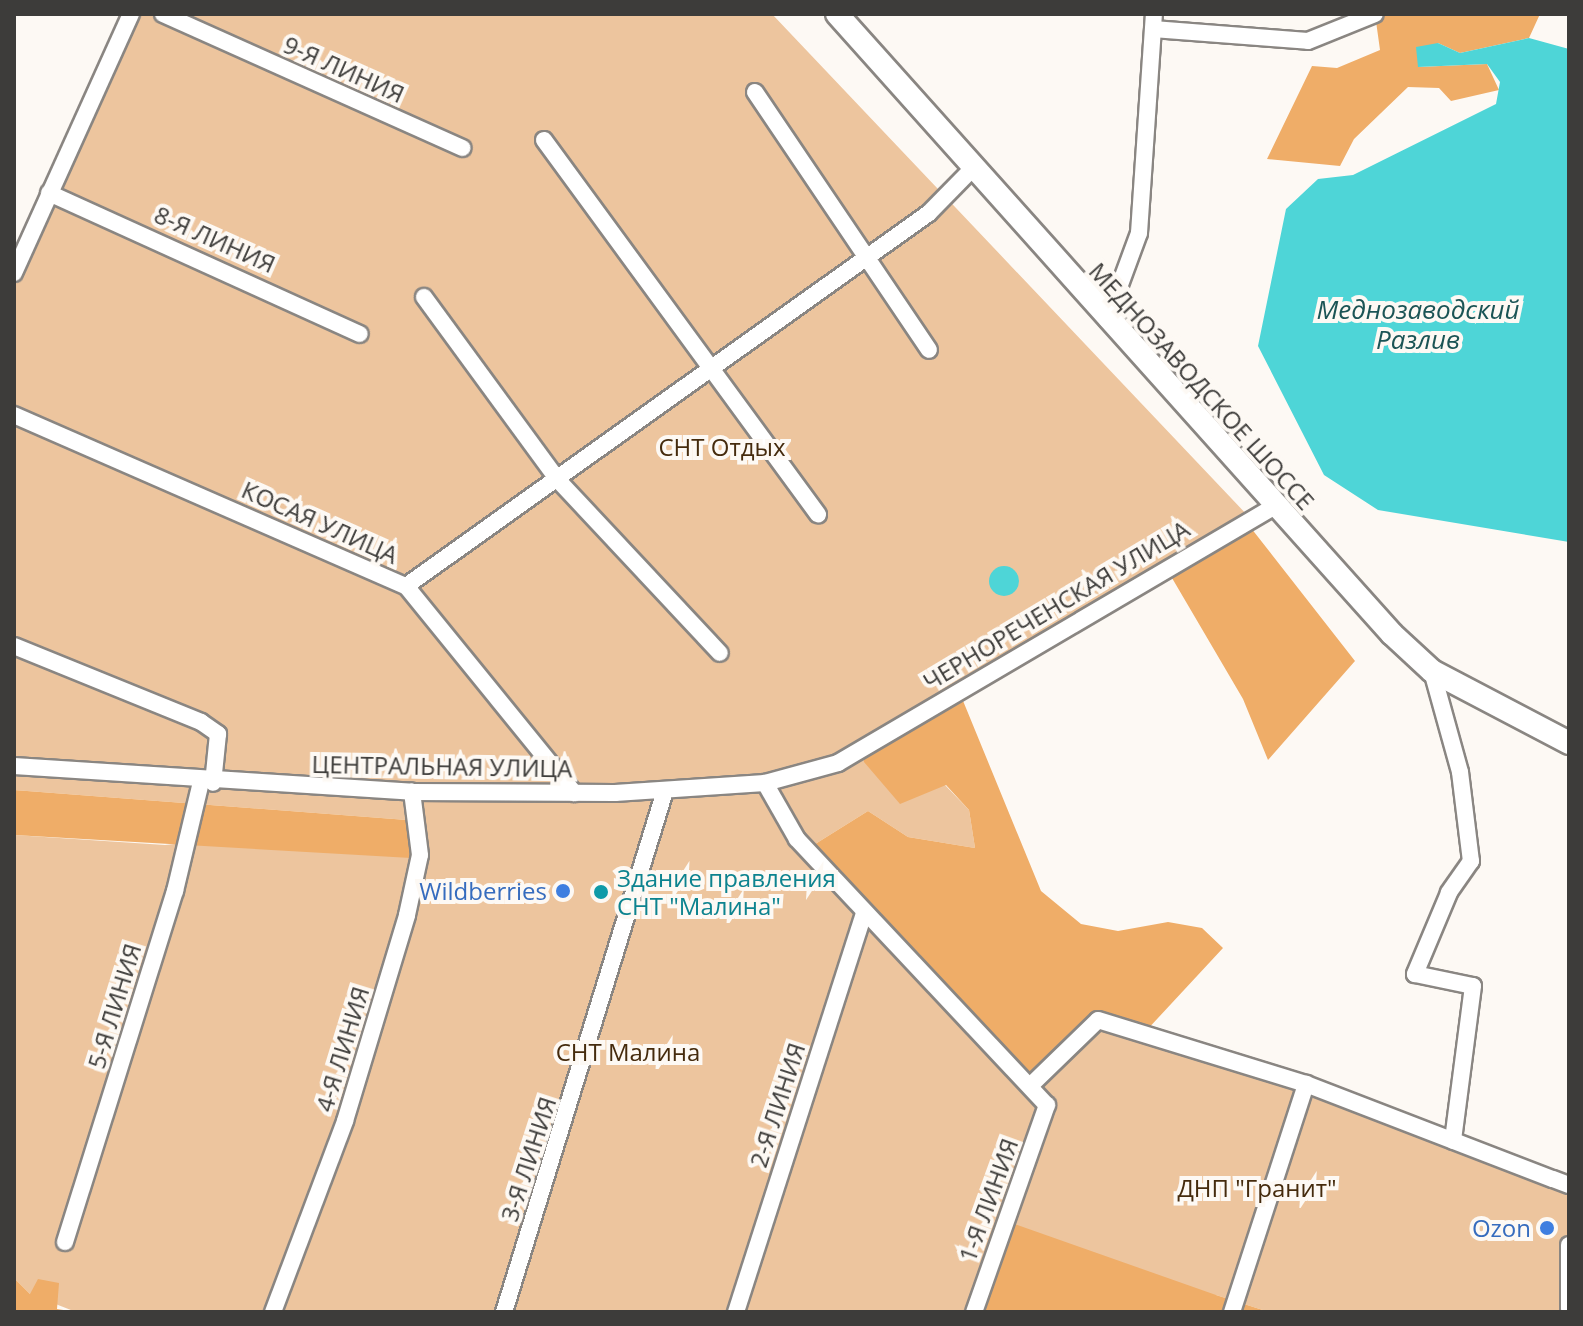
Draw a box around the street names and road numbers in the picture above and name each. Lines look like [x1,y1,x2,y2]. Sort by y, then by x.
street label: 9-Я ЛИНИЯ [279,30,409,108]
street label: 8-Я ЛИНИЯ [150,200,280,278]
street label: МЕДНОЗАВОДСКОЕ ШОССЕ [1083,257,1321,515]
street label: КОСАЯ УЛИЦА [237,475,403,569]
street label: ЧЕРНОРЕЧЕНСКАЯ УЛИЦА [918,514,1194,696]
street label: ЦЕНТРАЛЬНАЯ УЛИЦА [311,749,573,783]
street label: 5-Я ЛИНИЯ [81,940,147,1072]
street label: 4-Я ЛИНИЯ [309,983,375,1115]
street label: 2-Я ЛИНИЯ [743,1039,811,1171]
street label: 3-Я ЛИНИЯ [494,1093,562,1225]
street label: 1-Я ЛИНИЯ [952,1134,1024,1266]

